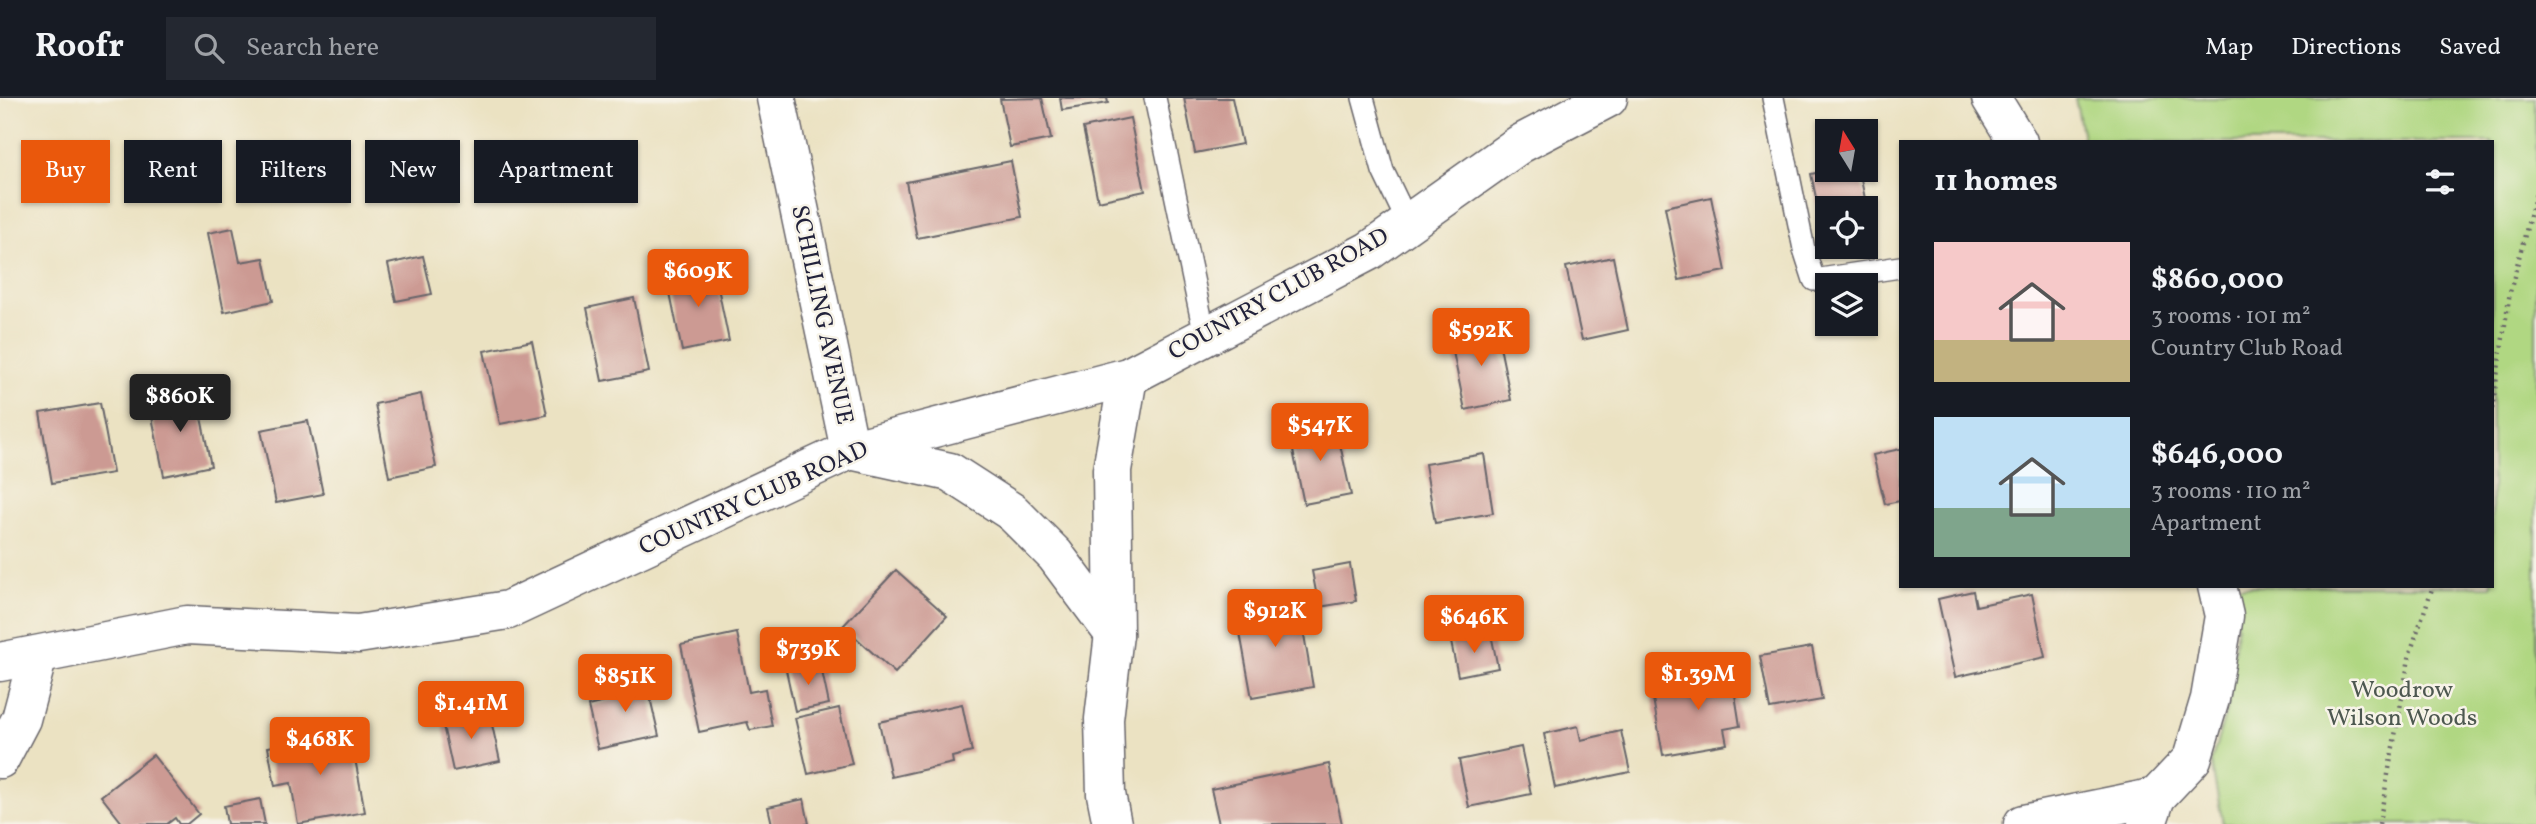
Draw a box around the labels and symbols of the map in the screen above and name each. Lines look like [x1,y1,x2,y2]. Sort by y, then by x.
north arrow [1815,119,1878,182]
street label: SCHILLING AVENUE [781,202,861,428]
street label: COUNTRY CLUB ROAD [1163,220,1395,370]
pin: $609K [649,250,747,309]
pin: $592K [1432,308,1530,368]
pin: $860K [131,374,229,434]
pin: $547K [1271,404,1369,463]
street label: COUNTRY CLUB ROAD [634,433,874,565]
pin: $912K [1226,589,1324,649]
pin: $646K [1425,596,1523,655]
pin: $739K [759,628,857,687]
pin: $1.39M [1641,652,1755,712]
pin: $851K [576,654,674,714]
park label: Woodrow Wilson Woods [2327,674,2477,736]
pin: $1.41M [414,682,528,741]
pin: $468K [271,718,369,777]

